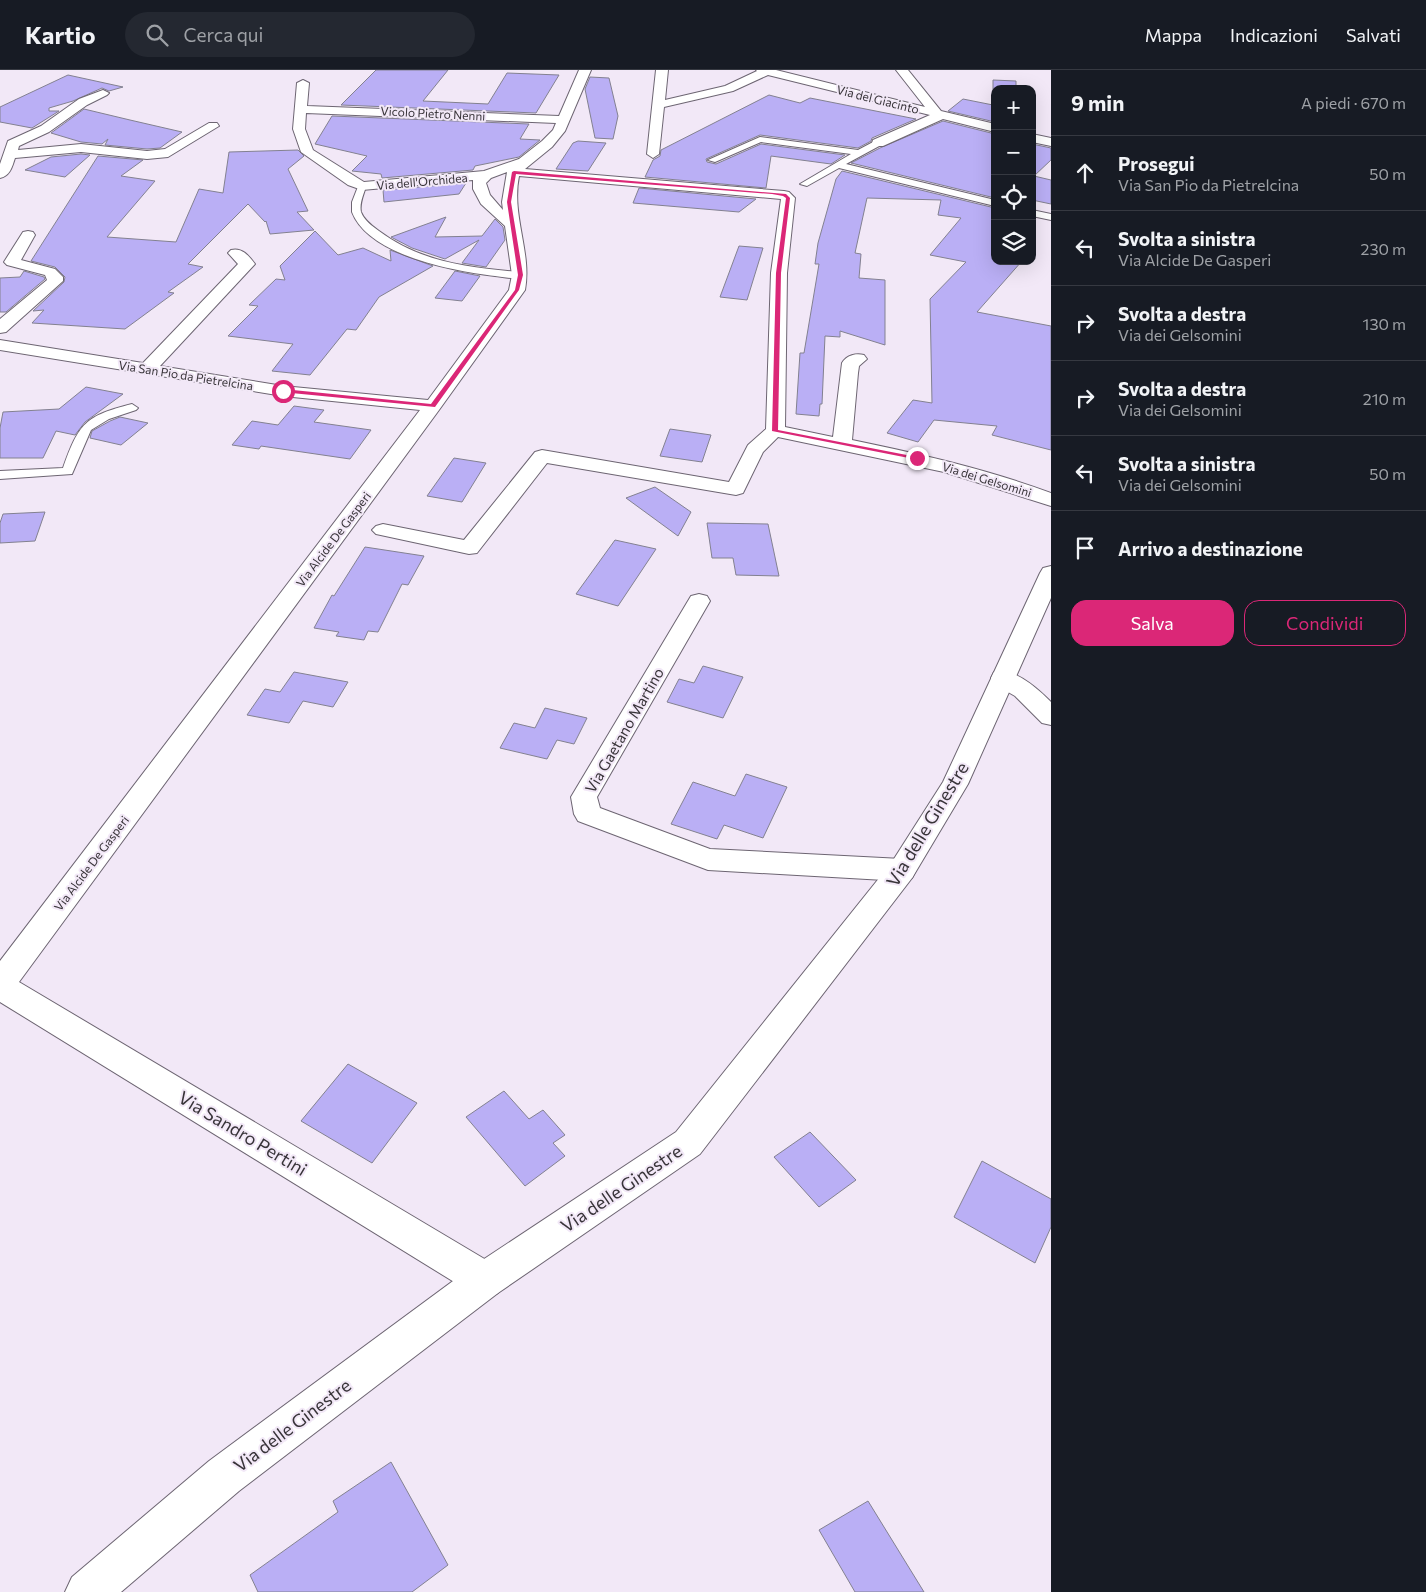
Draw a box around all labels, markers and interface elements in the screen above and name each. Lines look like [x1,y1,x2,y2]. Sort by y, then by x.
search box [125,12,475,57]
text: Kartio [25,20,95,49]
icon: search [143,21,171,49]
text: Cerca qui [183,23,263,46]
text: Mappa [1145,24,1202,46]
text: Indicazioni [1230,24,1318,46]
text: Salvati [1346,24,1401,46]
street label: Via del Giacinto [835,82,921,116]
map controls [991,85,1036,265]
button: + [991,85,1036,130]
text: 9 min [1071,90,1124,115]
text: A piedi · 670 m [1301,93,1406,112]
street label: Vicolo Pietro Nenni [380,103,486,123]
button: − [991,130,1036,175]
text: Prosegui [1118,152,1195,175]
icon: ahead [1071,159,1099,187]
text: 50 m [1369,164,1406,183]
street label: Via dell'Orchidea [376,170,468,192]
button: locate [991,175,1036,220]
text: Via San Pio da Pietrelcina [1118,175,1299,194]
button: layers [991,220,1036,265]
text: Svolta a sinistra [1118,227,1256,250]
icon: left [1071,234,1099,262]
text: 230 m [1361,239,1406,258]
text: Via Alcide De Gasperi [1118,250,1271,269]
text: Svolta a destra [1118,302,1246,325]
icon: right [1071,309,1099,337]
text: 130 m [1363,314,1406,333]
text: Via dei Gelsomini [1118,325,1242,344]
street label: Via San Pio da Pietrelcina [118,357,254,393]
text: Svolta a destra [1118,377,1246,400]
route start [272,380,295,403]
icon: right [1071,384,1099,412]
text: 210 m [1363,389,1406,408]
text: Via dei Gelsomini [1118,400,1242,419]
route end [906,447,929,470]
text: Svolta a sinistra [1118,452,1256,475]
street label: Via dei Gelsomini [941,459,1033,499]
icon: left [1071,459,1099,487]
text: 50 m [1369,464,1406,483]
text: Via dei Gelsomini [1118,475,1242,494]
street label: Via Alcide De Gasperi [293,489,373,589]
icon: arrive [1071,534,1099,562]
text: Arrivo a destinazione [1118,537,1303,560]
button: Salva [1071,600,1234,646]
button: Condividi [1244,600,1406,646]
street label: Via Gaetano Martino [581,664,667,796]
street label: Via delle Ginestre [881,758,973,890]
street label: Via Alcide De Gasperi [51,813,131,913]
street label: Via Sandro Pertini [175,1086,311,1180]
street label: Via delle Ginestre [556,1139,686,1237]
street label: Via delle Ginestre [229,1374,355,1476]

